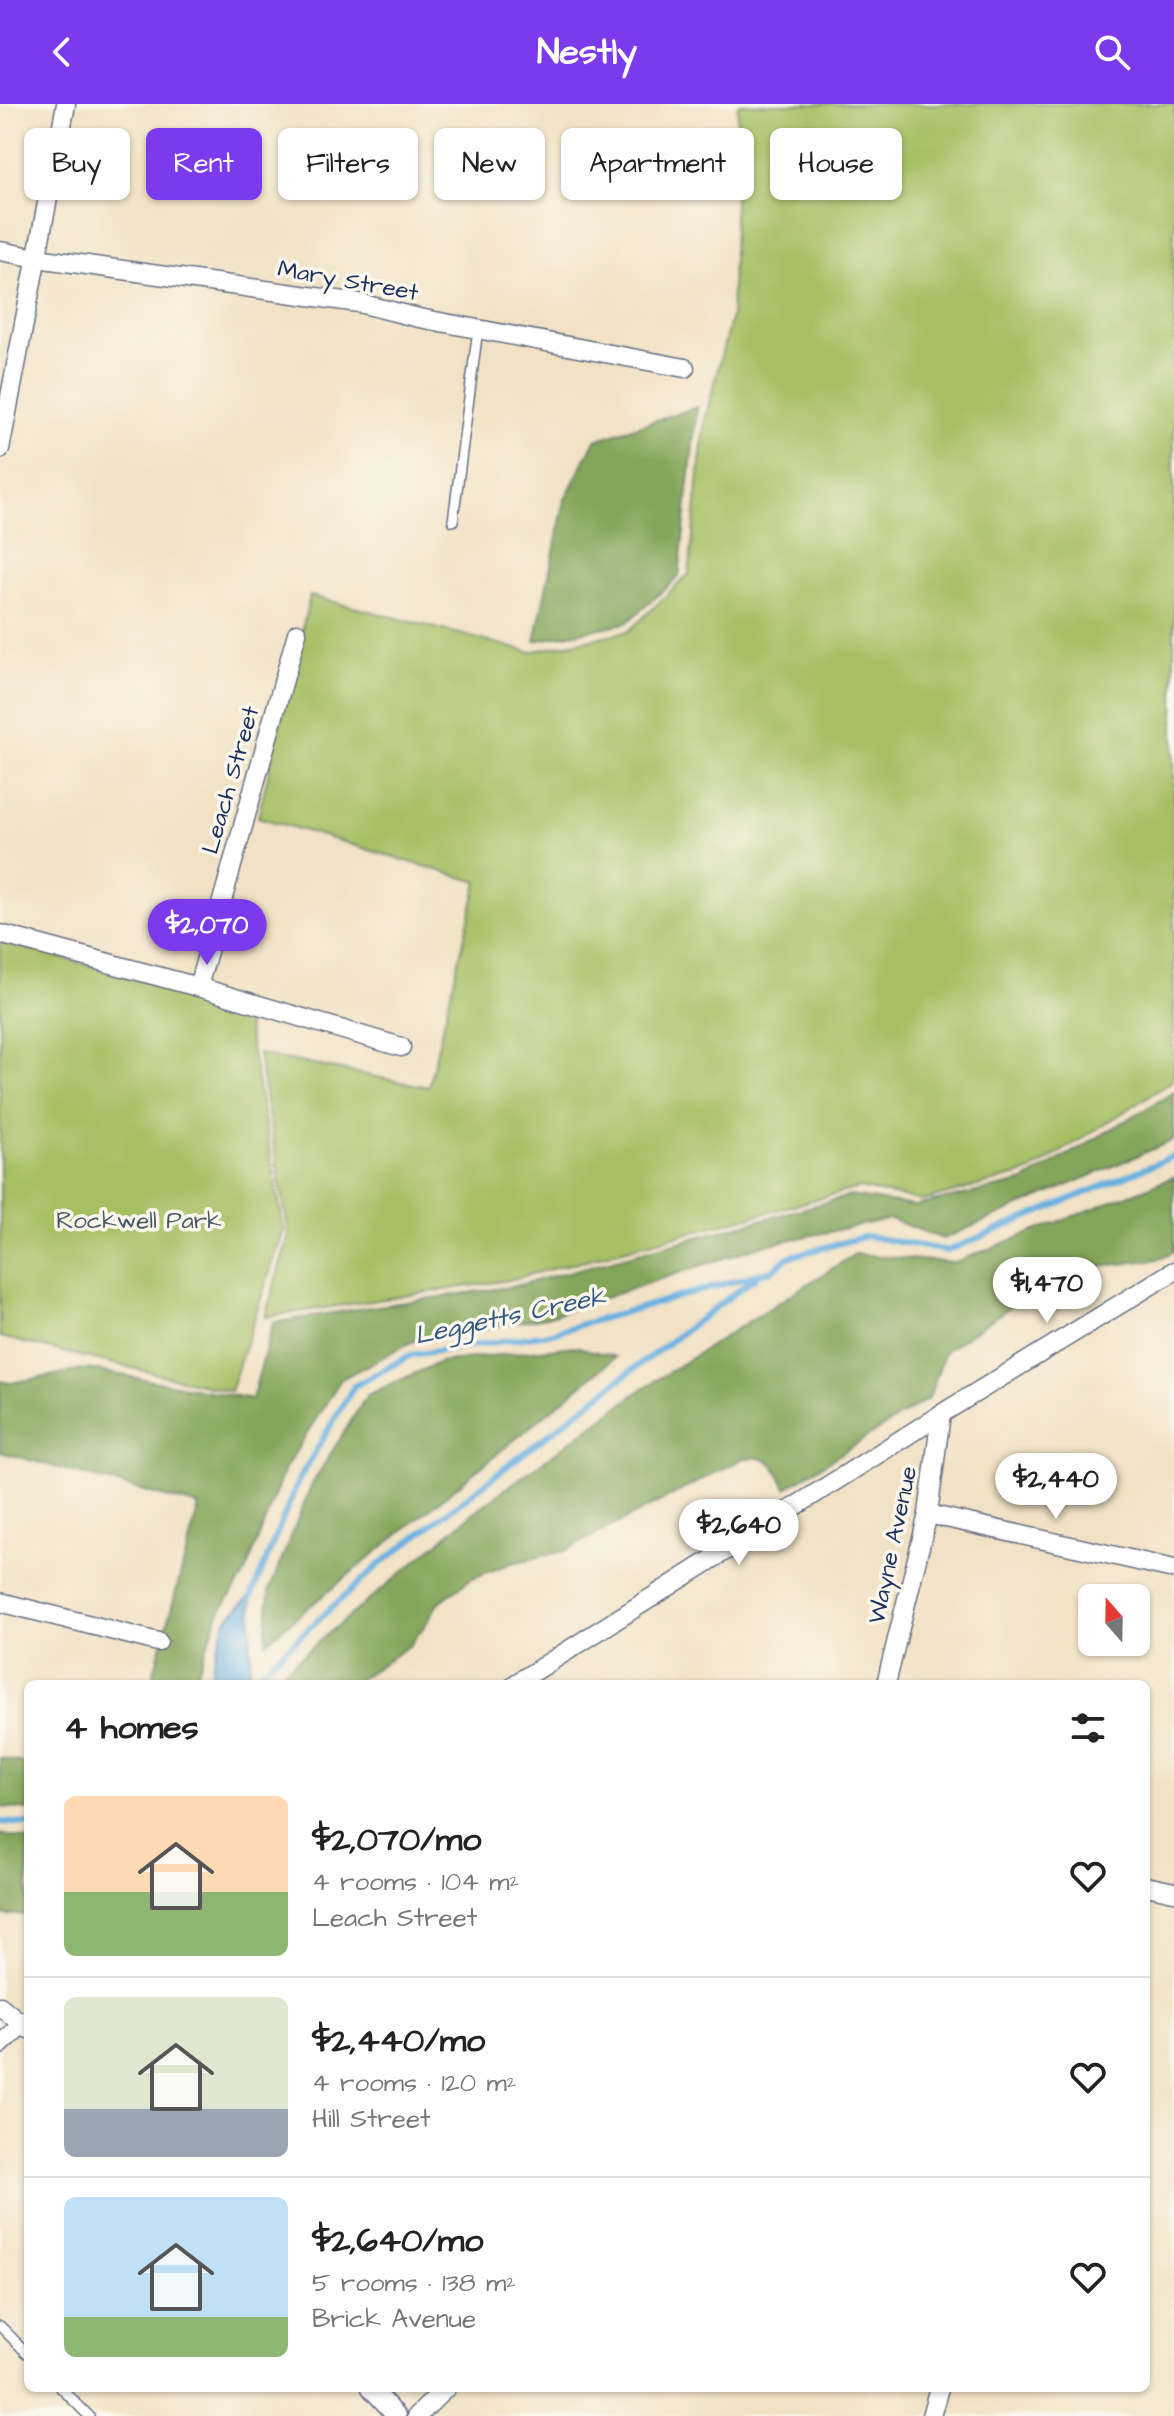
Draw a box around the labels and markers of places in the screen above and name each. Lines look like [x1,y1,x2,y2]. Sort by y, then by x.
pin: $2,070 [142,899,272,967]
pin: $1,470 [982,1257,1112,1325]
pin: $2,440 [991,1453,1121,1521]
pin: $2,640 [674,1499,804,1567]

